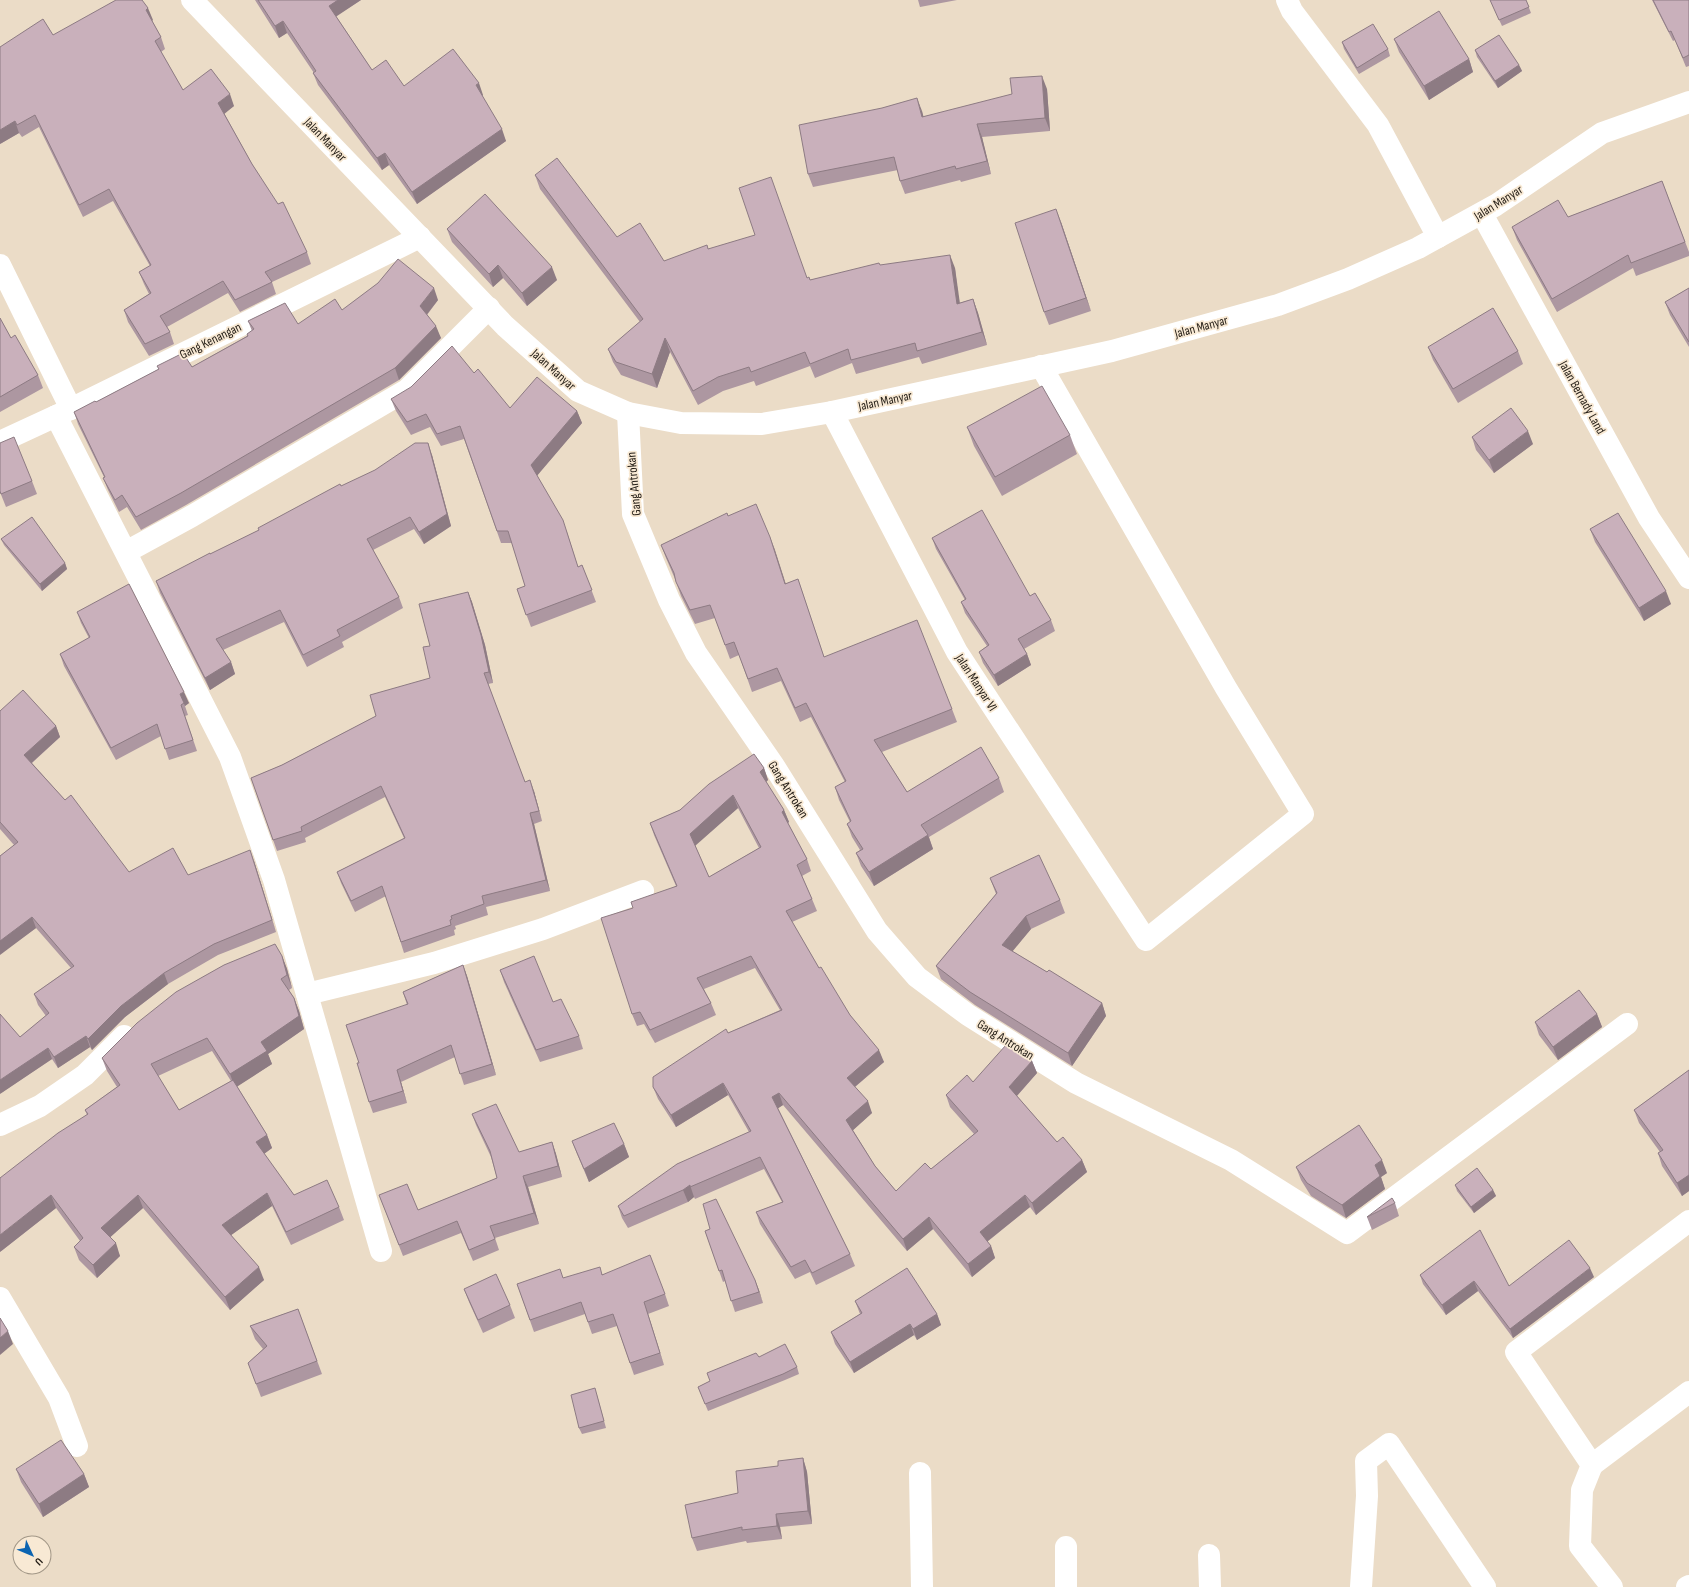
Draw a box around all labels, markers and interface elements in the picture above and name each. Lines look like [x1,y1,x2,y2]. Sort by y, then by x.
street label: Jalan Manyar [300,114,350,165]
street label: Jalan Manyar [1470,181,1526,225]
street label: Jalan Manyar [1172,312,1230,342]
street label: Gang Kenangan [177,319,244,363]
street label: Jalan Manyar [527,345,579,394]
street label: Jalan Bernady Land [1555,357,1609,437]
street label: Jalan Manyar [856,387,914,415]
street label: Gang Antrokan [623,451,645,517]
street label: Jalan Manyar VI [951,650,1001,714]
street label: Gang Antrokan [764,758,812,821]
street label: Gang Antrokan [974,1016,1037,1064]
north arrow [12,1535,52,1575]
text: U [32,1555,46,1568]

